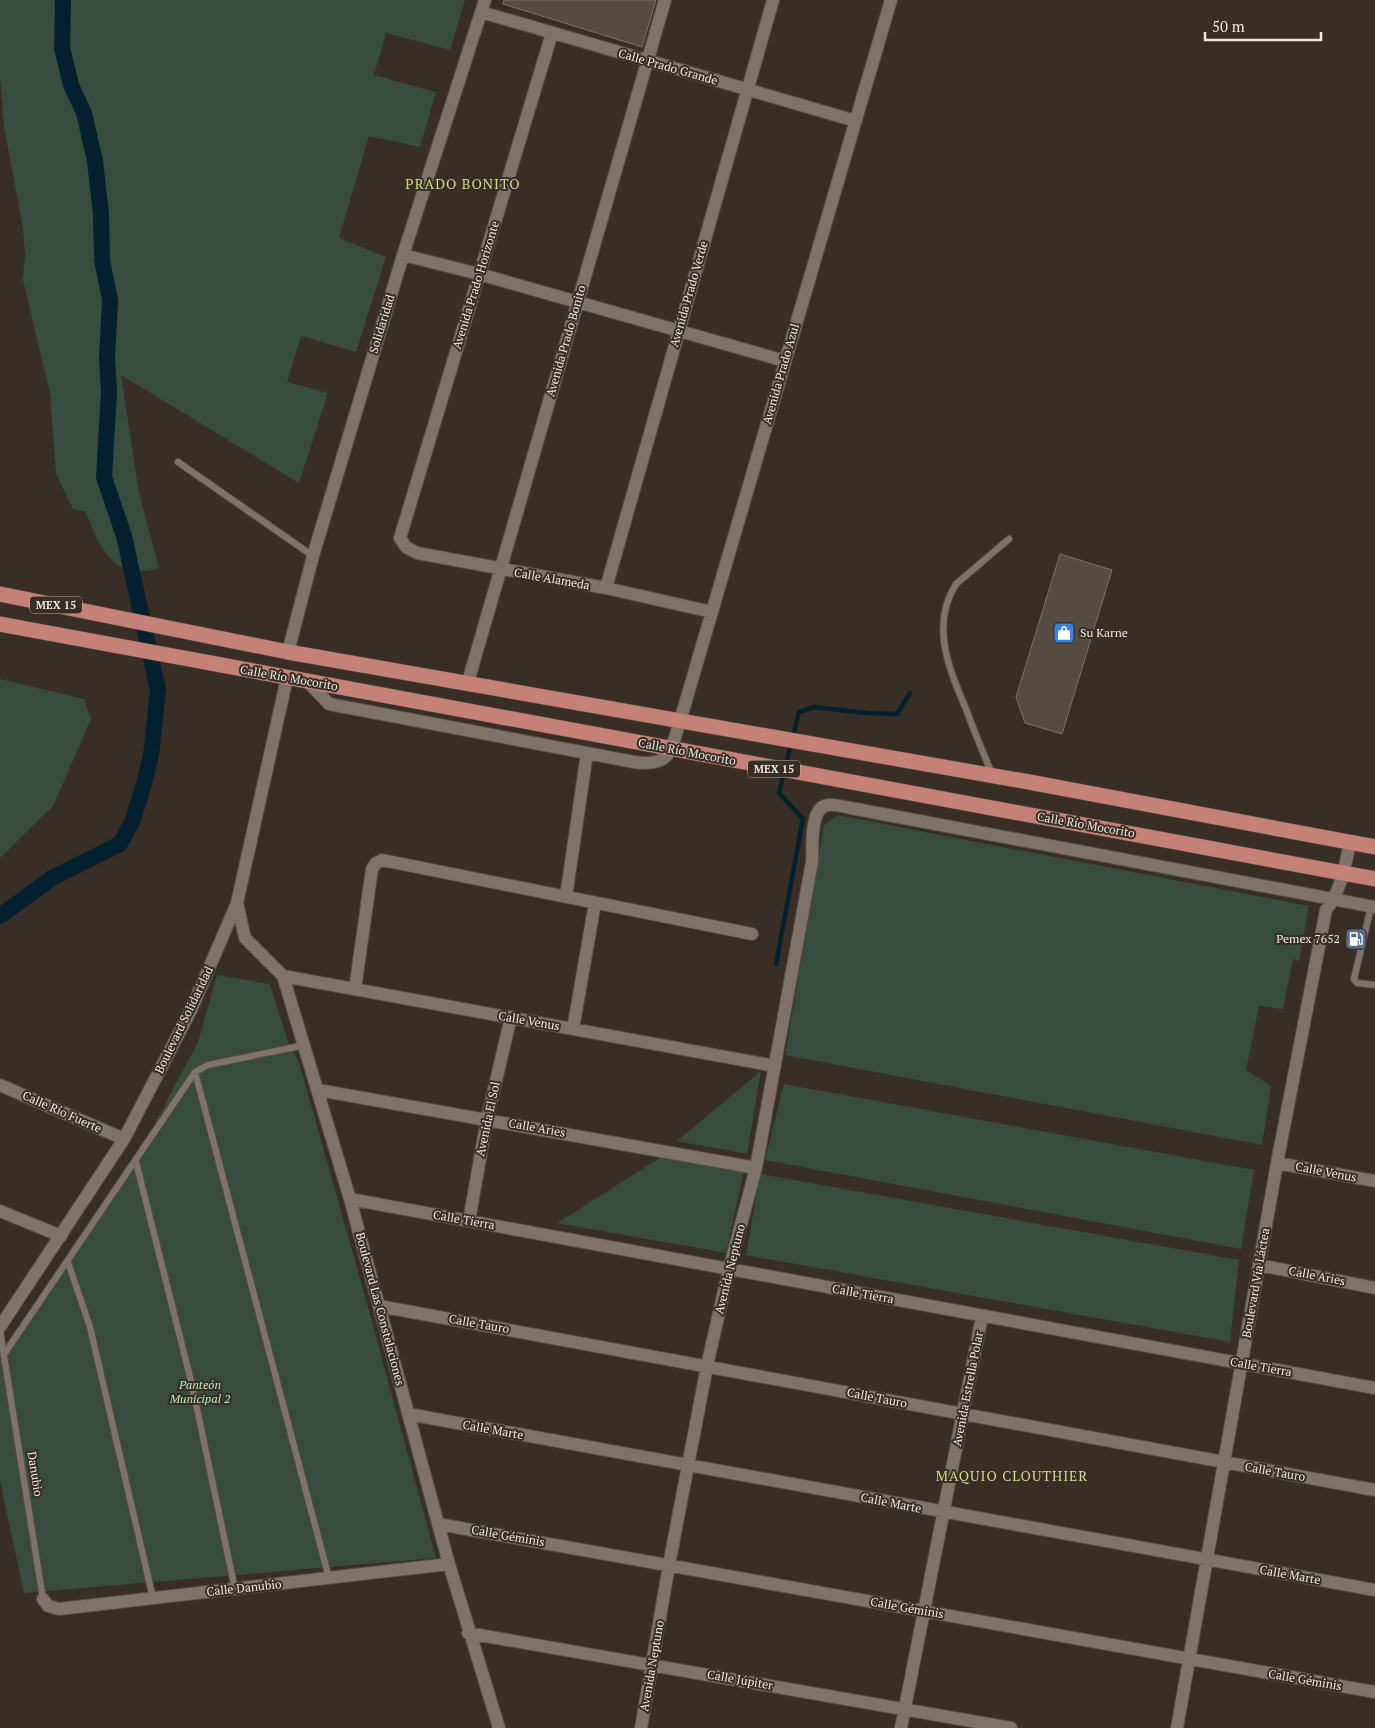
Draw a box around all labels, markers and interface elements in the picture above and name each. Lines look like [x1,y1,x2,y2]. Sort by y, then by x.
scale bar [1205,10,1321,42]
text: 50 m [1212,16,1245,36]
street label: Calle Prado Grande [617,45,720,88]
district label: PRADO BONITO [405,174,521,193]
street label: Avenida Prado Horizonte [449,219,502,351]
street label: Avenida Prado Verde [666,239,711,349]
street label: Avenida Prado Bonito [542,283,589,398]
street label: Solidaridad [365,292,398,355]
street label: Avenida Prado Azul [759,321,802,426]
street label: Calle Alameda [513,564,591,593]
road number: MEX 15 [30,596,82,614]
shop icon: Su Karne [1052,621,1076,645]
place label: Su Karne [1080,625,1128,640]
street label: Calle Río Mocorito [239,662,340,694]
street label: Calle Río Mocorito [637,735,738,768]
road number: MEX 15 [748,761,800,778]
street label: Calle Río Mocorito [1036,809,1137,841]
fuel station icon: Pemex 7652 [1344,927,1368,951]
place label: Pemex 7652 [1276,931,1340,946]
street label: Boulevard Solidaridad [151,963,216,1076]
street label: Calle Venus [497,1008,561,1033]
street label: Avenida El Sol [472,1080,503,1158]
street label: Calle Río Fuerte [20,1087,104,1136]
street label: Calle Aries [508,1115,567,1140]
street label: Calle Venus [1294,1158,1358,1185]
street label: Calle Tierra [432,1207,496,1232]
street label: Avenida Neptuno [711,1222,748,1315]
street label: Boulevard Vía Láctea [1238,1227,1273,1339]
street label: Boulevard Las Constelaciones [353,1231,408,1387]
street label: Calle Aries [1287,1263,1347,1288]
street label: Calle Tierra [831,1281,895,1306]
street label: Calle Tauro [448,1311,511,1336]
street label: Avenida Estrella Polar [949,1330,986,1448]
street label: Calle Tierra [1229,1354,1293,1379]
park label: Panteón Municipal 2 [169,1377,231,1406]
street label: Calle Tauro [846,1384,909,1411]
street label: Calle Marte [461,1417,525,1442]
street label: Danubio [25,1450,47,1498]
street label: Calle Tauro [1244,1459,1307,1484]
district label: MAQUIO CLOUTHIER [936,1466,1088,1485]
street label: Calle Marte [859,1489,923,1516]
street label: Calle Géminis [470,1522,546,1549]
street label: Calle Marte [1258,1562,1322,1587]
street label: Calle Danubio [206,1576,283,1599]
street label: Calle Géminis [869,1594,945,1621]
street label: Avenida Neptuno [636,1619,667,1713]
street label: Calle Júpiter [706,1666,774,1693]
street label: Calle Géminis [1267,1666,1343,1693]

